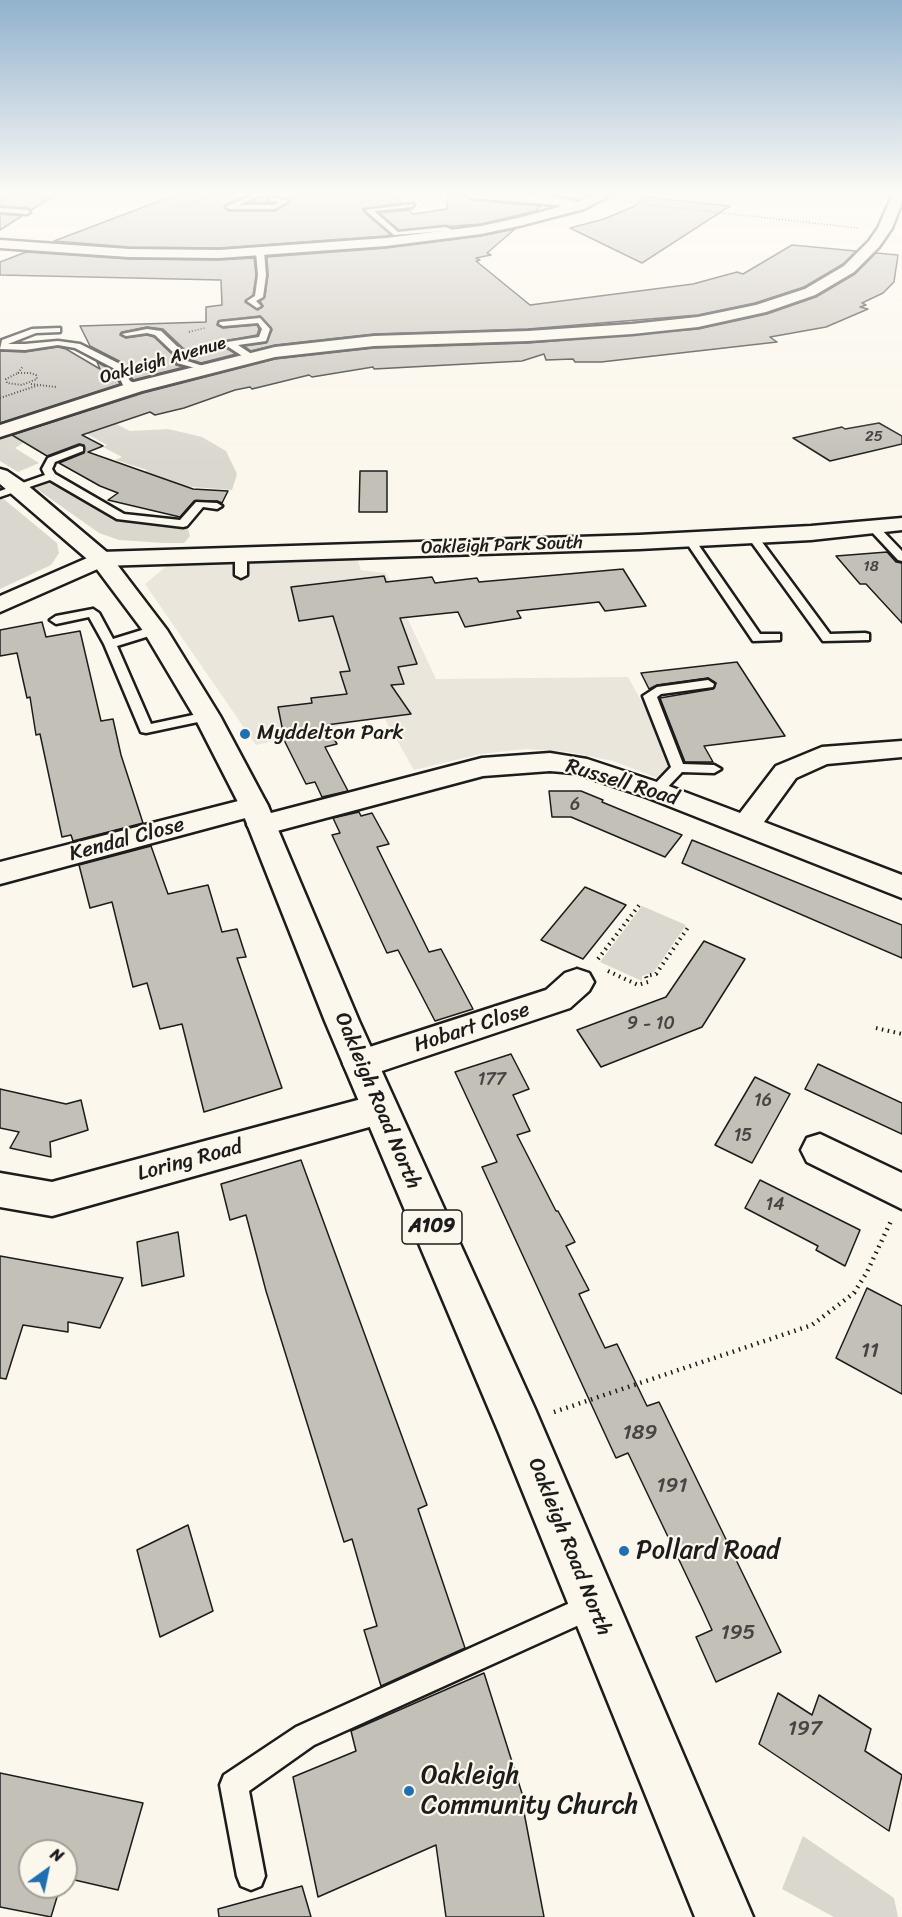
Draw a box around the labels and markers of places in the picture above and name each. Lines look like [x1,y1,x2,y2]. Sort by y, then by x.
place label: Myddelton Park [257,721,404,747]
marker: Myddelton Park [238,727,252,741]
place label: Pollard Road [636,1535,780,1567]
marker: Pollard Road [617,1544,631,1558]
place label: Oakleigh Community Church [421,1760,638,1822]
marker: Oakleigh Community Church [402,1784,416,1798]

